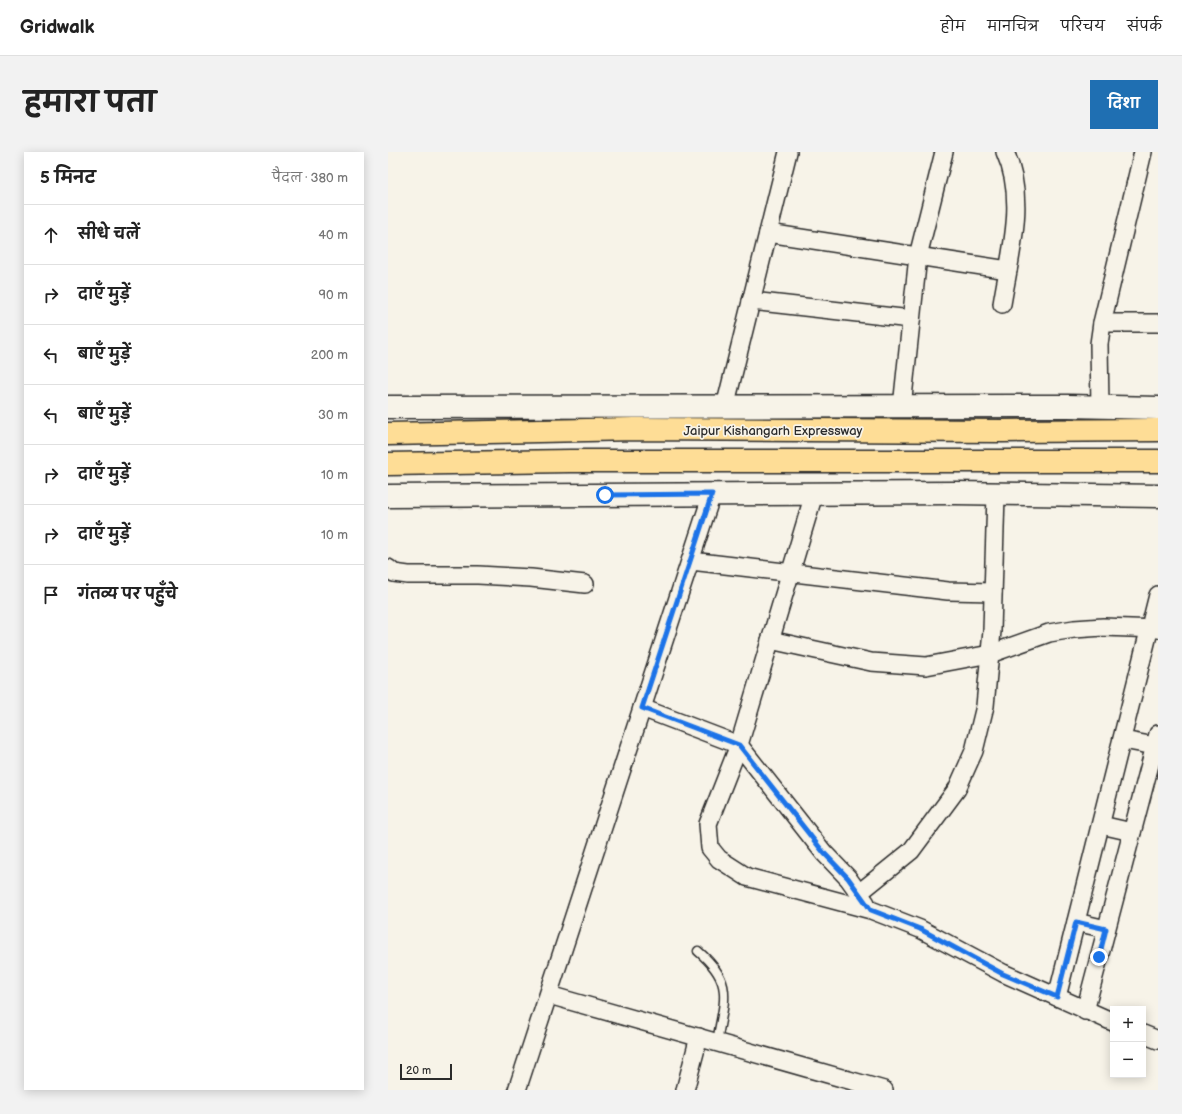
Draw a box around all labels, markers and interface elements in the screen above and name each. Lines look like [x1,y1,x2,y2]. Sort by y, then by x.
text: Gridwalk [20,16,95,39]
text: होम [941,18,965,35]
text: मानचित्र [987,18,1039,35]
text: परिचय [1061,18,1105,35]
text: संपर्क [1127,18,1162,35]
button: दिशा [1090,80,1158,129]
text: हमारा पता [24,87,156,120]
text: 5 मिनट [40,168,96,188]
text: पैदल · 380 m [272,170,348,186]
icon: ahead [40,224,62,246]
text: सीधे चलें [78,225,140,244]
text: 40 m [318,227,348,243]
icon: right [40,284,62,306]
text: दाएँ मुड़ें [78,285,130,304]
text: 90 m [319,287,348,303]
icon: left [40,344,62,366]
text: बाएँ मुड़ें [78,345,131,364]
text: 200 m [311,347,348,363]
icon: left [40,404,62,426]
text: बाएँ मुड़ें [78,405,131,424]
text: 30 m [318,407,348,423]
street label: Jaipur Kishangarh Expressway [684,423,863,439]
icon: right [40,464,62,486]
text: दाएँ मुड़ें [78,465,130,484]
text: 10 m [321,467,348,483]
route start [596,486,614,504]
icon: right [40,524,62,546]
text: दाएँ मुड़ें [78,525,130,544]
text: 10 m [321,527,348,543]
icon: arrive [40,584,62,606]
text: गंतव्य पर पहुँचे [78,585,177,604]
route end [1090,948,1108,966]
map controls [1110,1006,1146,1078]
button: + [1110,1006,1146,1042]
button: − [1110,1042,1146,1078]
scale bar [400,1062,452,1081]
text: 20 m [406,1064,431,1077]

